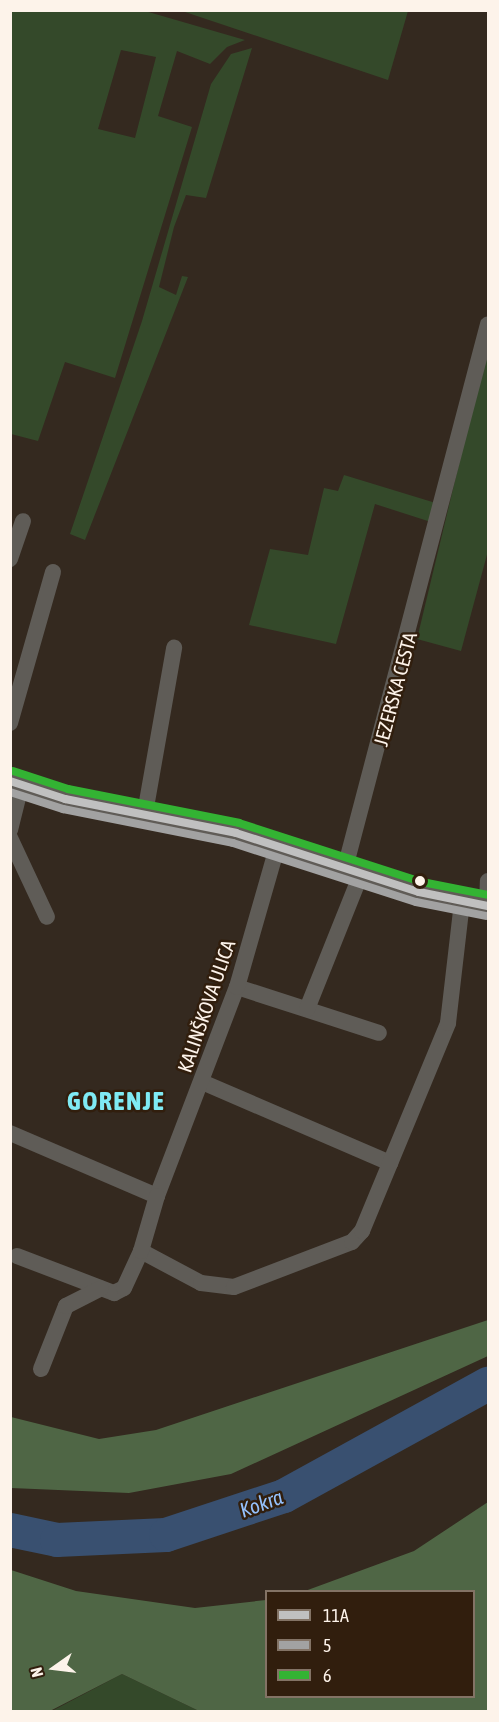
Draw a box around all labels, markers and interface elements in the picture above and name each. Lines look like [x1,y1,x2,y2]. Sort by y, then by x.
street label: JEZERSKA CESTA [368,629,422,749]
unlabelled marker [414,875,426,887]
street label: KALINŠKOVA ULICA [172,937,240,1075]
district label: GORENJE [67,1086,165,1118]
water label: Kokra [236,1484,286,1522]
legend [265,1590,475,1698]
text: 11A [323,1605,349,1626]
text: 5 [323,1635,331,1656]
north arrow [24,1638,84,1698]
text: 6 [323,1665,331,1686]
text: N [27,1666,46,1679]

